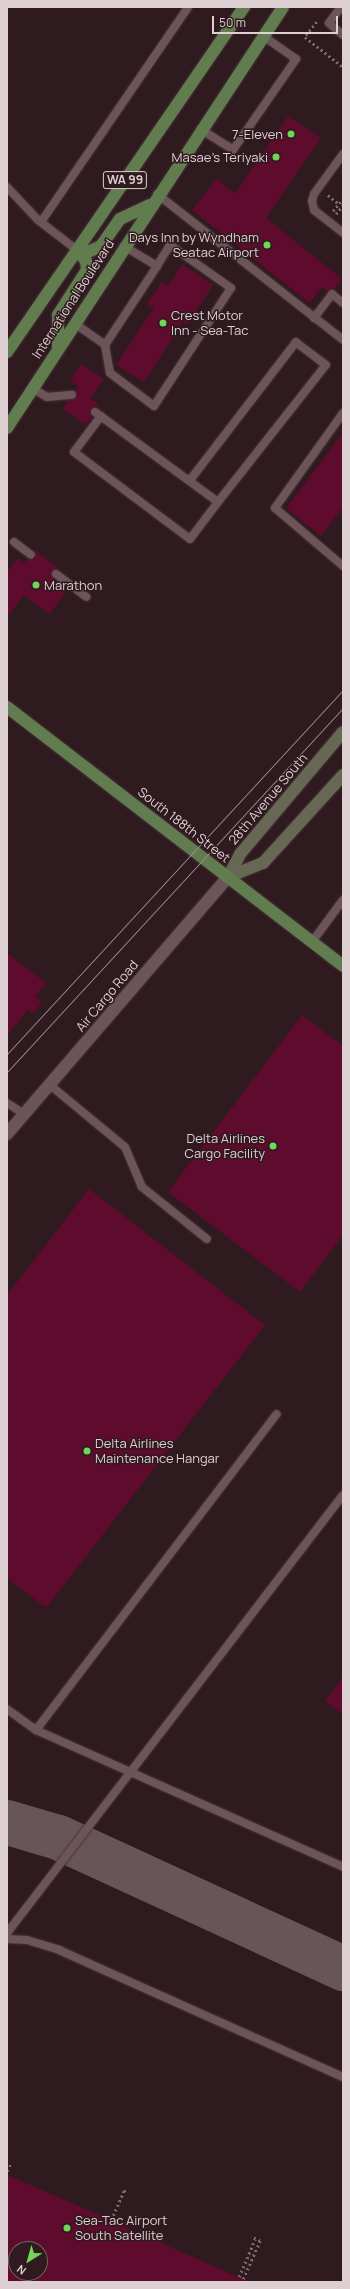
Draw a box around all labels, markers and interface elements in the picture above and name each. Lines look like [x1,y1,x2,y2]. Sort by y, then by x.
scale bar [214,8,340,34]
text: 50 m [219,14,246,31]
place label: 7-Eleven [232,126,283,142]
marker: 7-Eleven [286,129,296,139]
place label: Masae's Teriyaki [172,149,268,165]
marker: Masae's Teriyaki [271,152,281,162]
road number: WA 99 [102,170,148,190]
place label: Days Inn by Wyndham Seatac Airport [129,230,259,261]
street label: International Boulevard [29,237,117,361]
marker: Days Inn by Wyndham Seatac Airport [262,240,272,250]
place label: Crest Motor Inn - Sea-Tac [171,308,249,339]
marker: Crest Motor Inn - Sea-Tac [158,318,168,328]
place label: Marathon [44,577,102,593]
marker: Marathon [31,580,41,590]
street label: 28th Avenue South [225,750,311,848]
street label: South 188th Street [135,784,233,866]
street label: Air Cargo Road [73,957,141,1035]
place label: Delta Airlines Cargo Facility [185,1131,265,1162]
marker: Delta Airlines Cargo Facility [268,1141,278,1151]
place label: Delta Airlines Maintenance Hangar [95,1436,220,1467]
marker: Delta Airlines Maintenance Hangar [82,1446,92,1456]
place label: Sea-Tac Airport South Satellite [75,2213,167,2244]
marker: Sea-Tac Airport South Satellite [62,2223,72,2233]
north arrow [8,2241,48,2281]
text: N [13,2262,29,2279]

